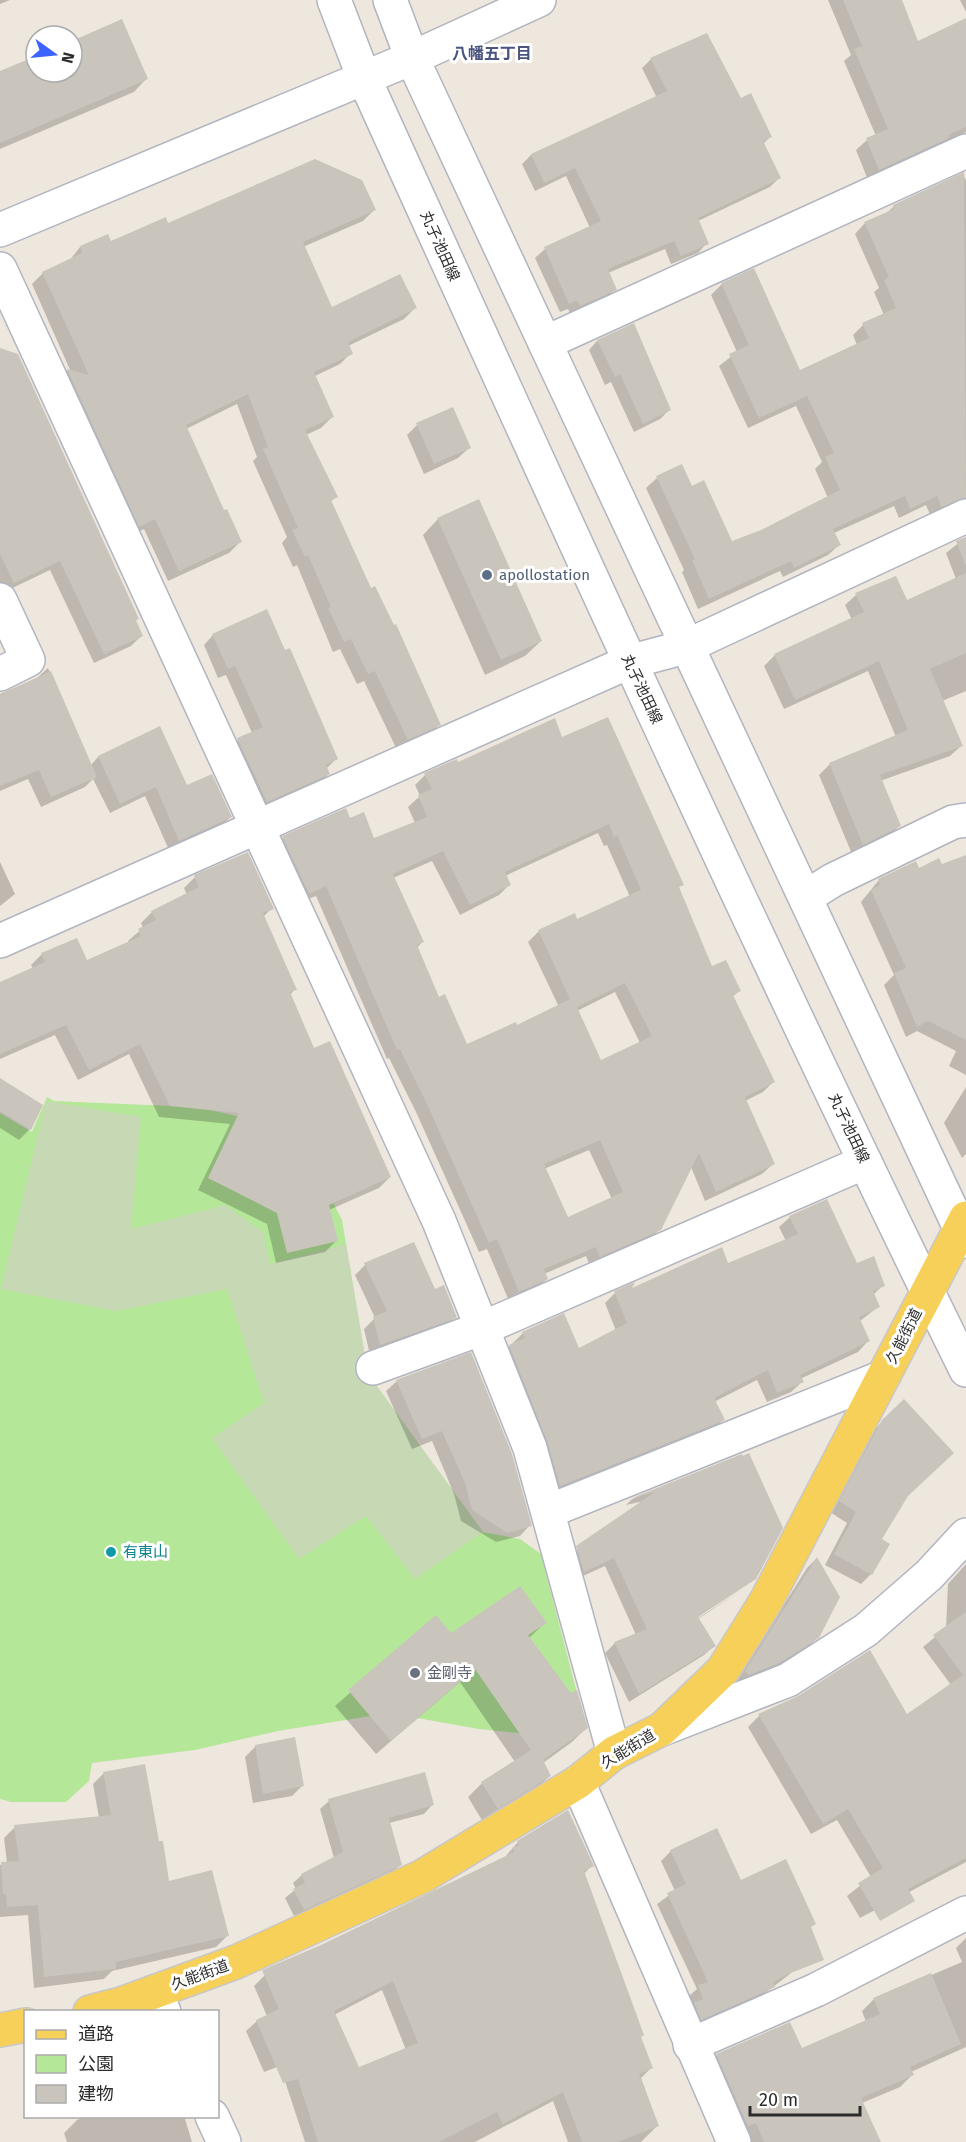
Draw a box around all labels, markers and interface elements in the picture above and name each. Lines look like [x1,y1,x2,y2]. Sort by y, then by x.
north arrow [24,24,84,84]
district label: 八幡五丁目 [452,44,532,63]
text: N [57,50,79,65]
street label: 丸子池田線 [417,208,463,284]
place label: apollostation [499,566,590,584]
marker: apollostation [480,568,494,582]
street label: 丸子池田線 [618,651,666,727]
street label: 丸子池田線 [825,1090,873,1166]
street label: 久能街道 [882,1305,926,1367]
place label: 有東山 [123,1543,168,1561]
marker: 有東山 [104,1545,118,1559]
place label: 金剛寺 [427,1664,472,1682]
marker: 金剛寺 [408,1666,422,1680]
street label: 久能街道 [598,1726,658,1772]
street label: 久能街道 [169,1956,231,1994]
legend [24,2010,219,2118]
text: 道路 [78,2023,114,2045]
text: 公園 [78,2053,114,2075]
scale bar [750,2079,860,2117]
text: 建物 [78,2083,114,2105]
text: 20 m [759,2089,798,2111]

